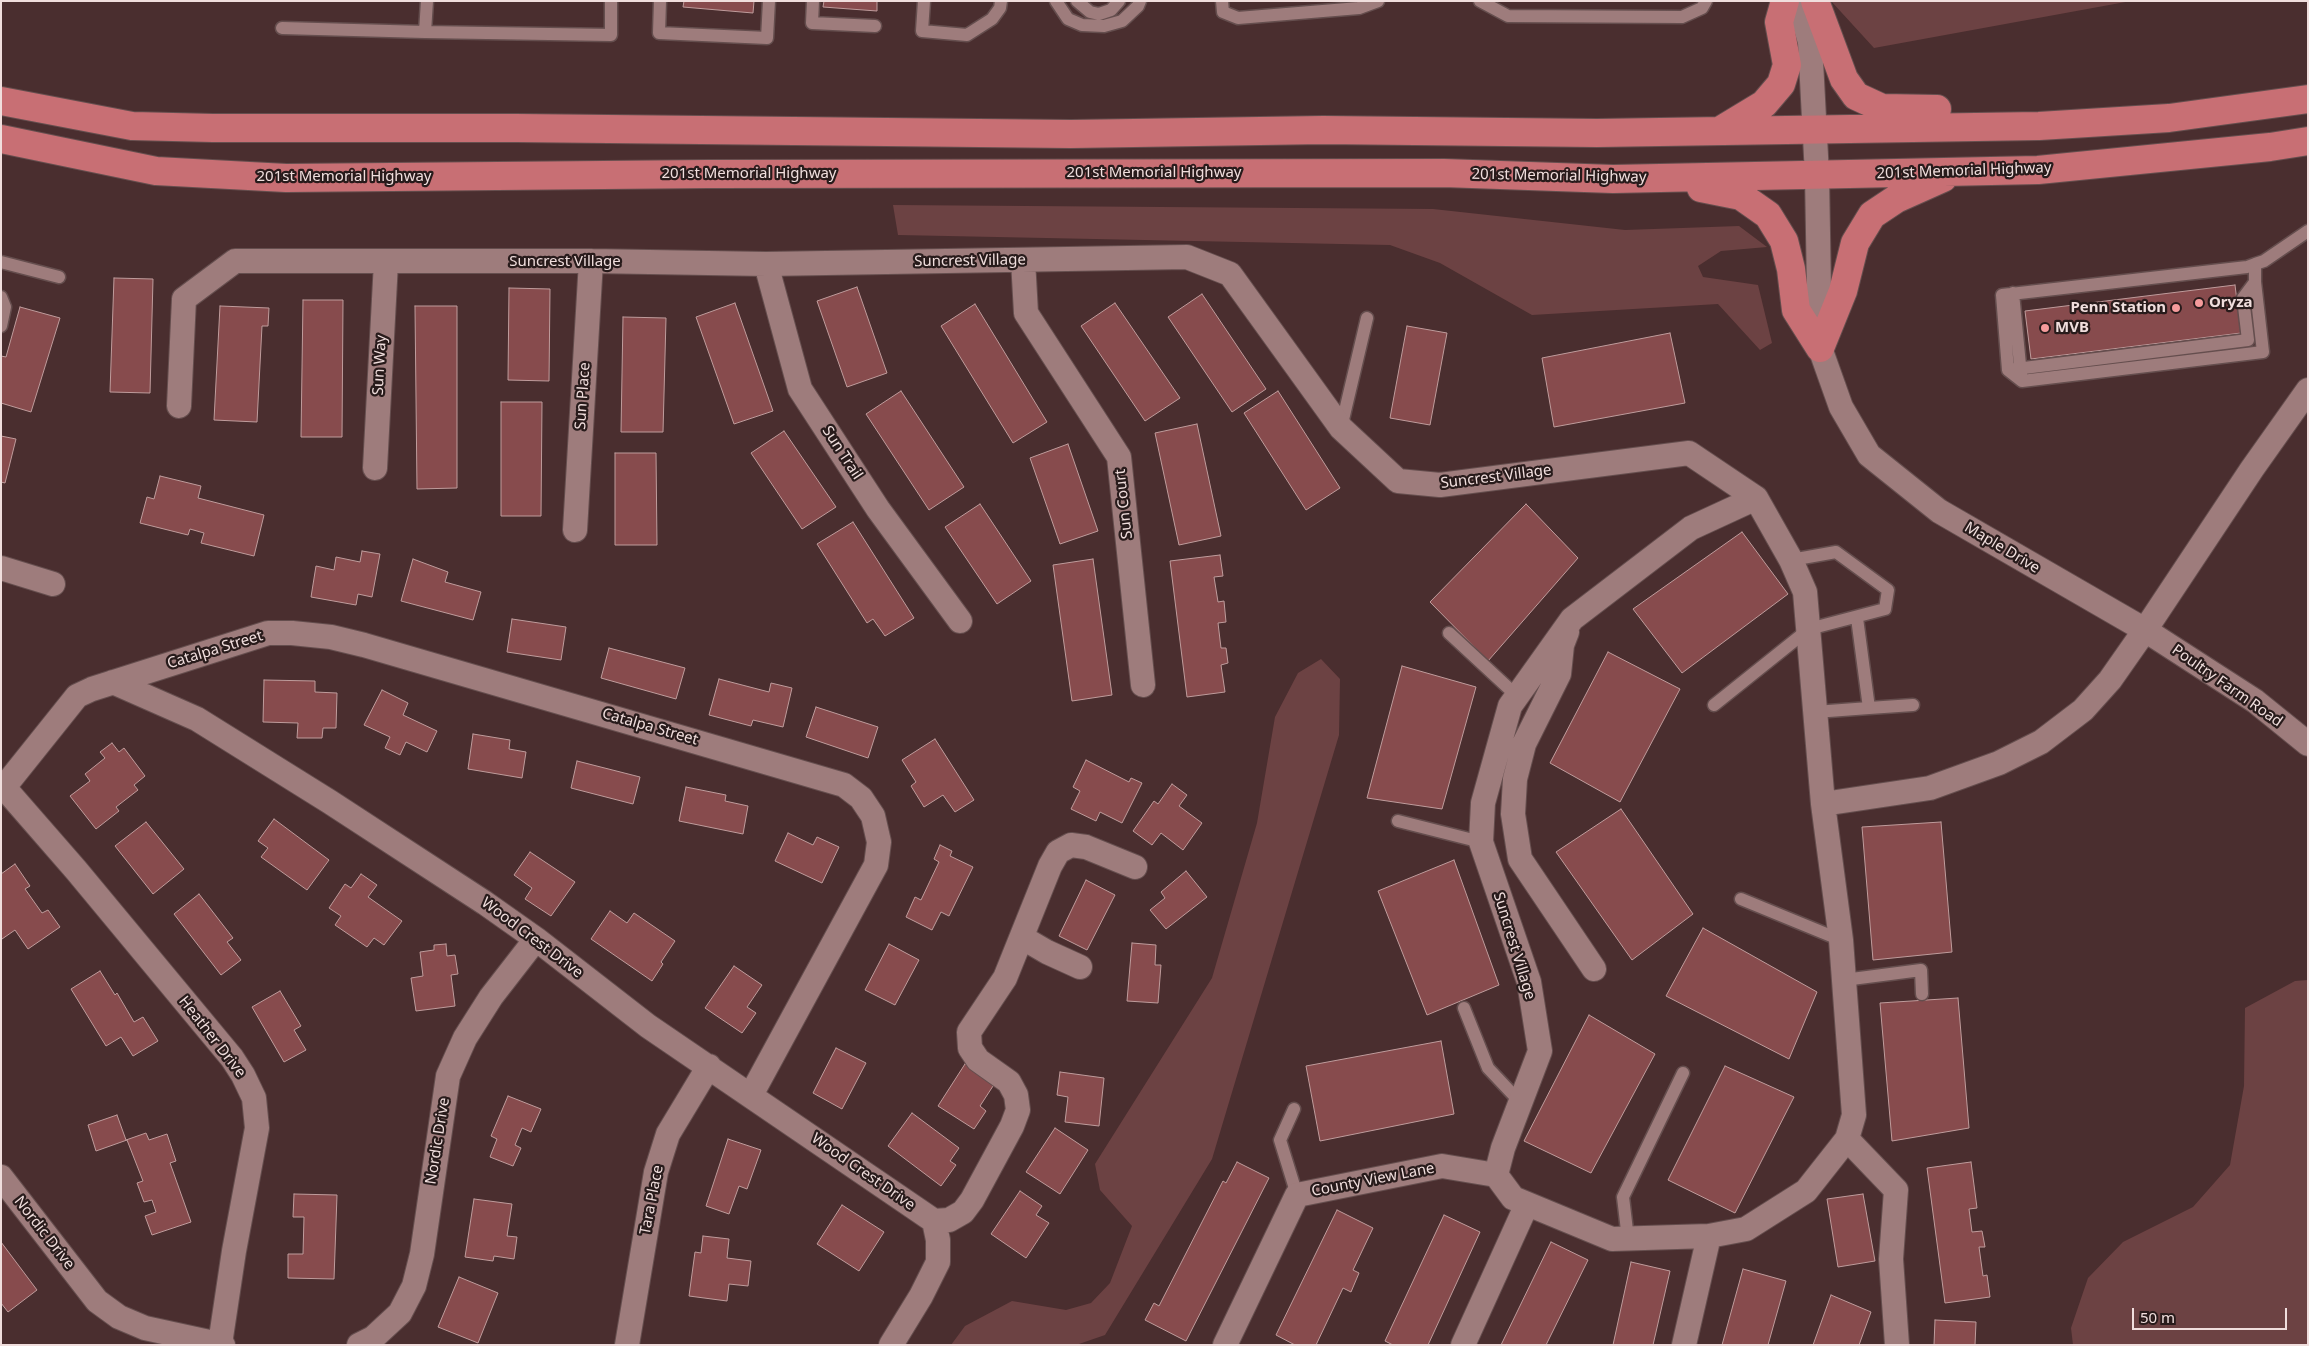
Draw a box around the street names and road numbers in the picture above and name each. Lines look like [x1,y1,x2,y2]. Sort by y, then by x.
street label: 201st Memorial Highway [1876,159,2052,183]
street label: 201st Memorial Highway [1067,164,1241,182]
street label: 201st Memorial Highway [662,165,836,183]
street label: 201st Memorial Highway [1471,165,1647,187]
street label: 201st Memorial Highway [257,168,431,186]
street label: Suncrest Village [914,251,1026,271]
street label: Suncrest Village [509,253,621,271]
street label: Sun Way [369,334,391,396]
street label: Sun Place [572,362,594,430]
street label: Sun Trail [818,423,866,483]
street label: Suncrest Village [1440,461,1552,493]
street label: Sun Court [1111,468,1137,540]
street label: Maple Drive [1961,519,2043,577]
street label: Catalpa Street [165,627,265,673]
street label: Poultry Farm Road [2168,641,2286,731]
street label: Catalpa Street [600,705,700,749]
street label: Suncrest Village [1489,890,1539,1002]
street label: Wood Crest Drive [478,894,586,982]
street label: Heather Drive [175,993,249,1081]
street label: Nordic Drive [422,1096,454,1186]
street label: Wood Crest Drive [808,1130,918,1214]
street label: County View Lane [1310,1159,1436,1201]
street label: Tara Place [636,1164,668,1236]
street label: Nordic Drive [10,1193,78,1273]

